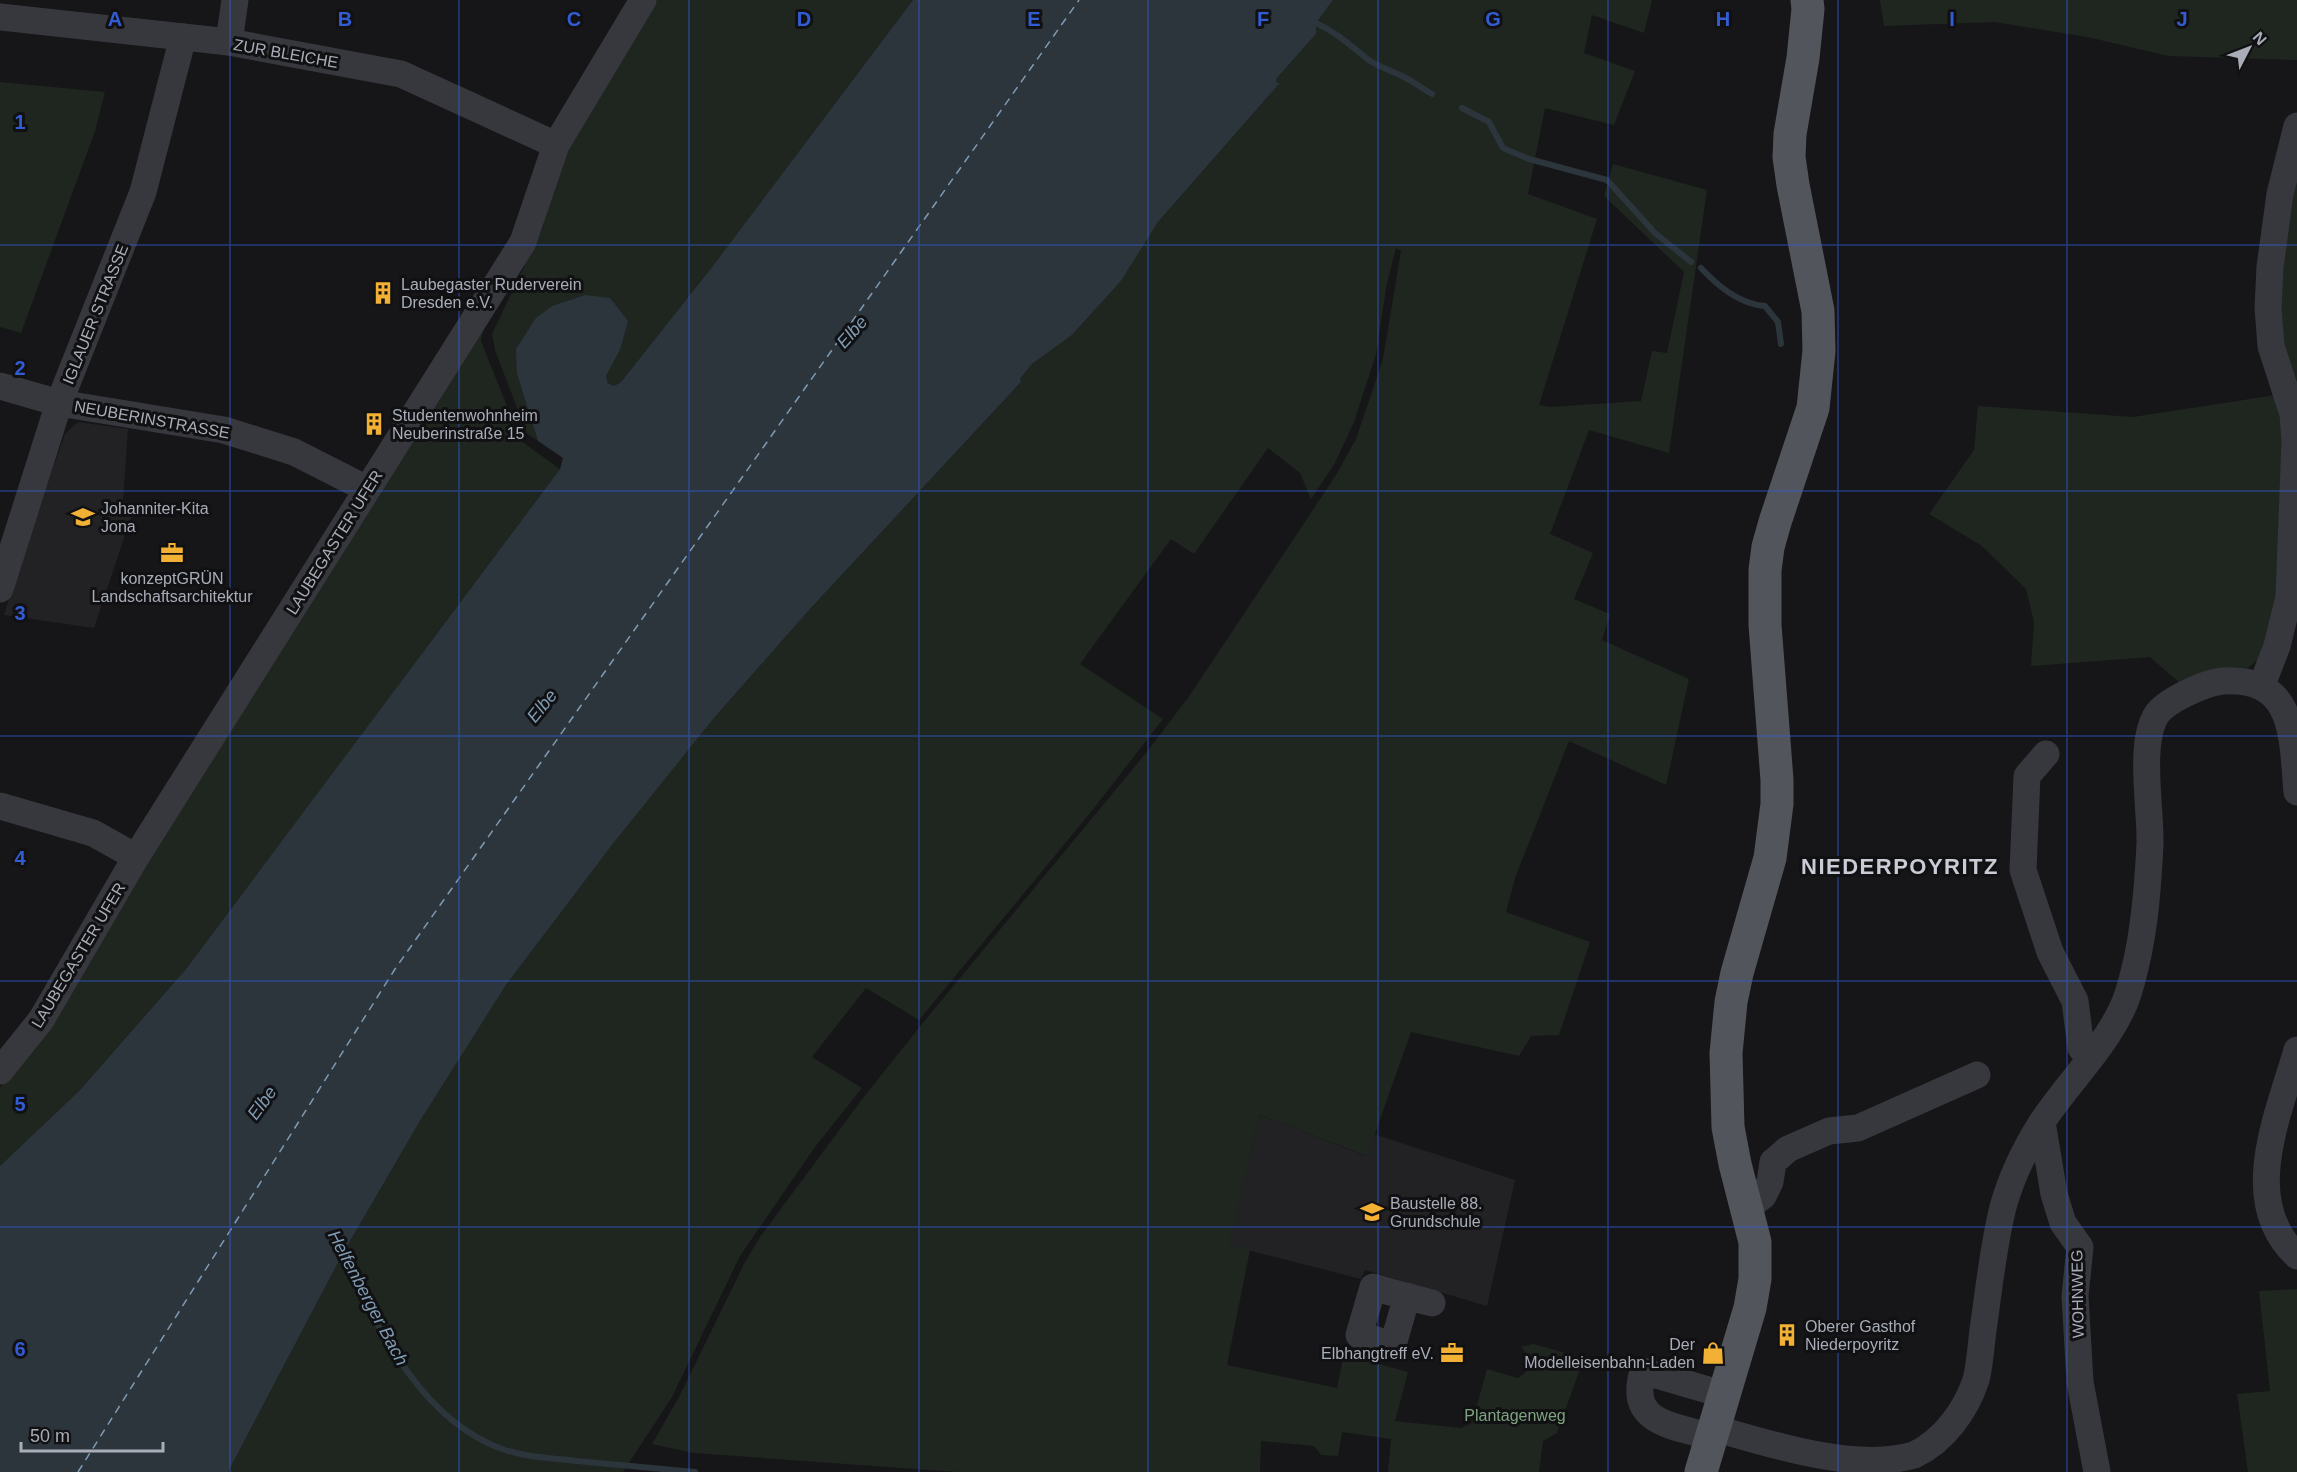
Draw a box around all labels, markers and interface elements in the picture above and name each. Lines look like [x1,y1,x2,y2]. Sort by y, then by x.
text: A [108,8,122,30]
text: B [338,8,352,30]
text: C [567,8,581,30]
text: D [797,8,811,30]
text: E [1027,8,1041,30]
text: F [1257,8,1269,30]
text: G [1485,8,1501,30]
text: H [1716,8,1730,30]
text: I [1949,8,1955,30]
text: J [2176,8,2188,30]
north arrow [2219,18,2279,78]
text: N [2250,28,2270,48]
street label: ZUR BLEICHE [232,36,339,71]
text: 1 [14,111,26,133]
street label: IGLAUER STRASSE [60,242,131,387]
place label: Laubegaster Ruderverein Dresden e.V. [401,276,582,311]
building icon: Laubegaster Ruderverein Dresden e.V. [370,280,396,306]
water label: Elbe [833,312,871,352]
text: 2 [14,357,26,379]
street label: NEUBERINSTRASSE [73,397,231,442]
place label: Studentenwohnheim Neuberinstraße 15 [392,407,538,442]
building icon: Studentenwohnheim Neuberinstraße 15 [361,411,387,437]
street label: LAUBEGASTER UFER [283,467,386,617]
place label: Johanniter-Kita Jona [101,500,209,535]
school or university icon: Johanniter-Kita Jona [70,504,96,530]
office icon: konzeptGRÜN Landschaftsarchitektur [159,540,185,566]
place label: konzeptGRÜN Landschaftsarchitektur [92,570,253,605]
text: 3 [14,602,26,624]
water label: Elbe [523,686,561,726]
text: 4 [14,847,26,869]
district label: NIEDERPOYRITZ [1801,854,1999,879]
street label: LAUBEGASTER UFER [28,880,129,1031]
water label: Elbe [243,1083,281,1123]
text: 5 [14,1093,26,1115]
place label: Baustelle 88. Grundschule [1390,1195,1483,1230]
school or university icon: Baustelle 88. Grundschule [1359,1199,1385,1225]
water label: Helfenberger Bach [324,1227,412,1369]
street label: WOHNWEG [2068,1249,2087,1339]
place label: Oberer Gasthof Niederpoyritz [1805,1318,1916,1353]
building icon: Oberer Gasthof Niederpoyritz [1774,1322,1800,1348]
place label: Der Modelleisenbahn-Laden [1524,1336,1696,1371]
text: 6 [14,1338,26,1360]
office icon: Elbhangtreff eV. [1439,1340,1465,1366]
shop icon: Der Modelleisenbahn-Laden [1700,1340,1726,1366]
place label: Elbhangtreff eV. [1321,1345,1434,1362]
park label: Plantagenweg [1464,1407,1566,1424]
scale bar [21,1415,164,1453]
text: 50 m [30,1426,70,1446]

